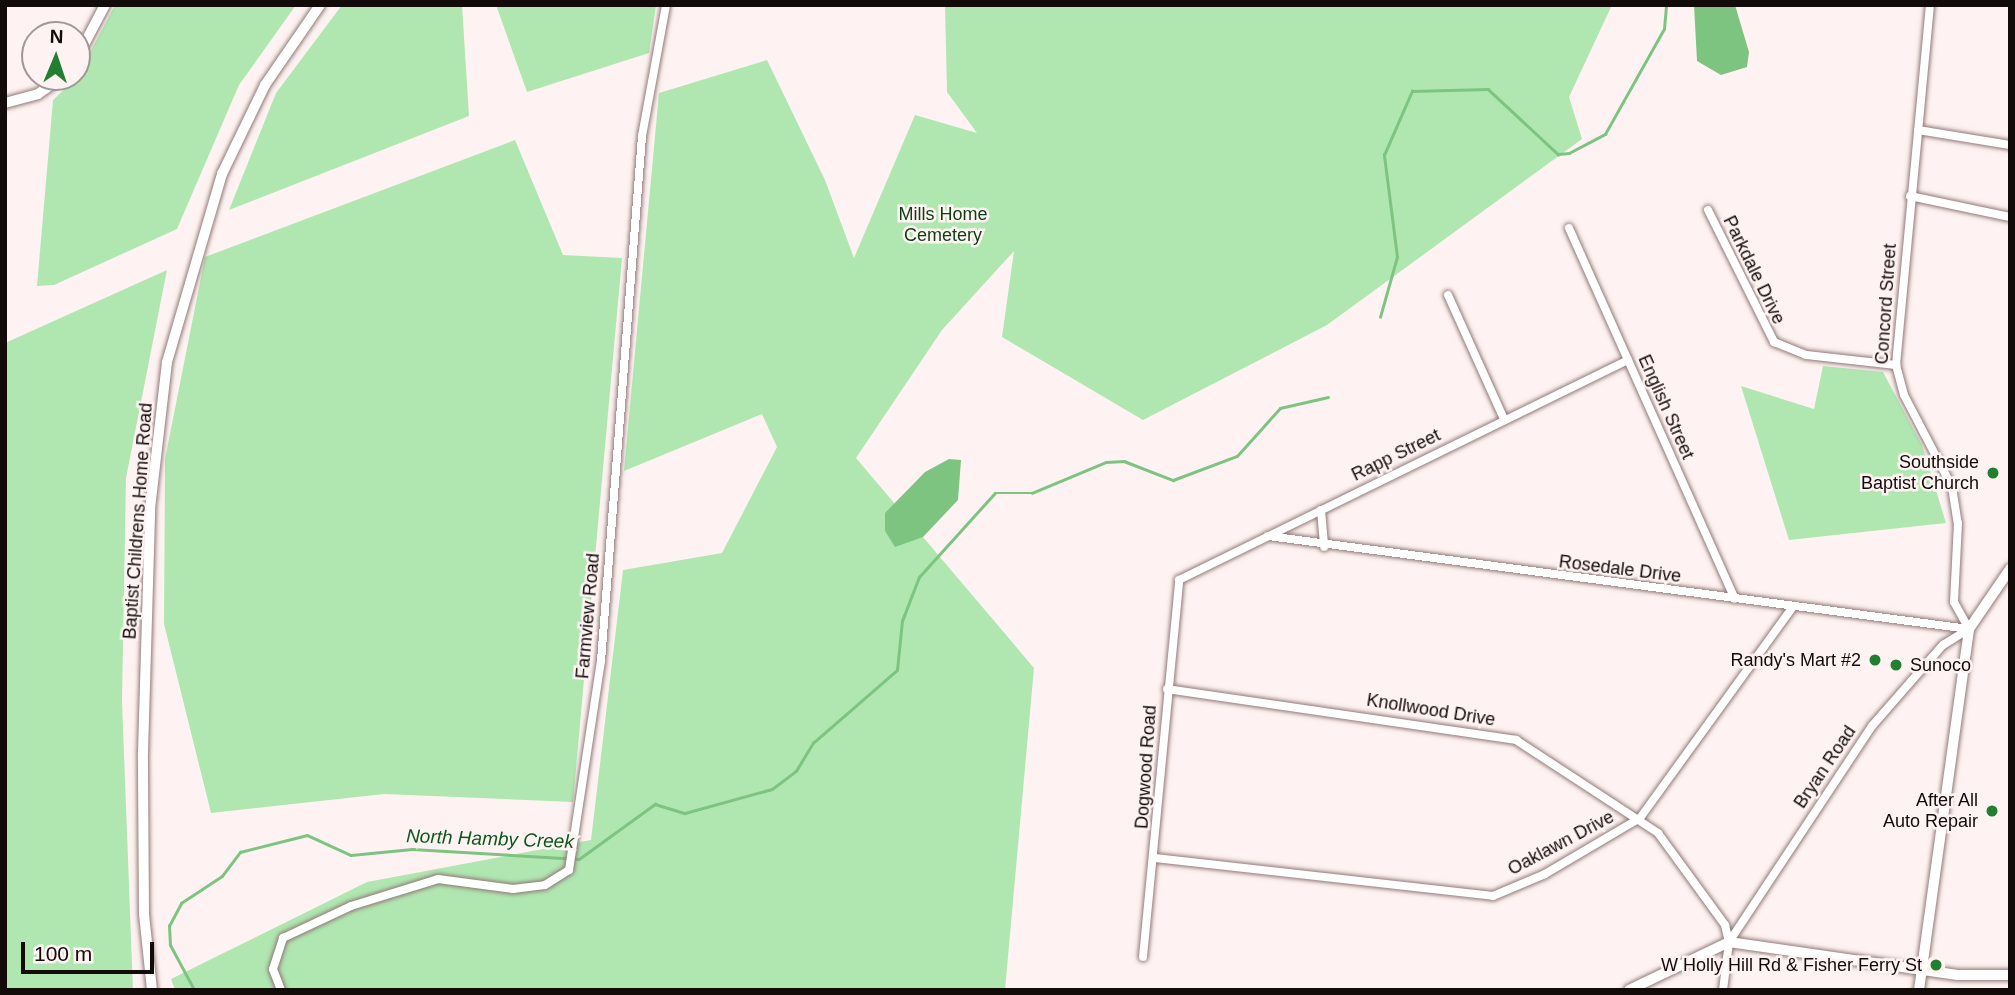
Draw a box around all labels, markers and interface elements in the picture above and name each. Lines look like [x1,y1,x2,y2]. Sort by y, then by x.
north arrow [21,21,91,91]
text: N [49,26,64,47]
park label: Mills Home Cemetery [898,204,988,246]
street label: Parkdale Drive [1718,212,1790,328]
street label: Concord Street [1871,243,1901,365]
street label: English Street [1633,351,1699,463]
street label: Baptist Childrens Home Road [119,402,157,640]
street label: Rapp Street [1348,424,1444,486]
place label: Southside Baptist Church [1861,452,1979,494]
marker: Southside Baptist Church [1985,465,2001,481]
street label: Rosedale Drive [1558,551,1682,587]
street label: Farmview Road [572,552,604,680]
place label: Randy's Mart #2 [1731,649,1861,671]
marker: Randy's Mart #2 [1867,652,1883,668]
place label: Sunoco [1910,654,1971,676]
marker: Sunoco [1888,657,1904,673]
street label: Knollwood Drive [1365,689,1497,731]
street label: Dogwood Road [1131,704,1161,830]
street label: Bryan Road [1789,722,1861,812]
place label: After All Auto Repair [1883,790,1978,832]
marker: After All Auto Repair [1984,803,2000,819]
street label: Oaklawn Drive [1504,806,1618,880]
water label: North Hamby Creek [406,825,574,853]
scale bar [24,928,158,972]
text: 100 m [34,942,92,965]
place label: W Holly Hill Rd & Fisher Ferry St [1661,954,1922,976]
marker: W Holly Hill Rd & Fisher Ferry St [1928,957,1944,973]

